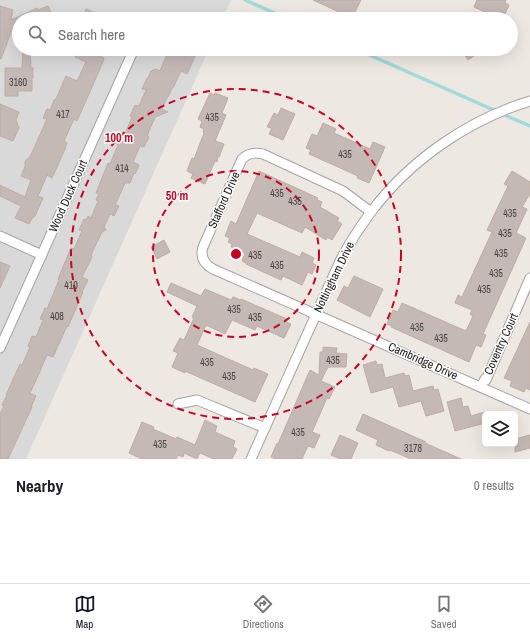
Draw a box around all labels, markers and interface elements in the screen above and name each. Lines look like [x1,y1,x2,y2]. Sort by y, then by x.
search box [12,12,518,56]
icon: search [26,23,48,45]
text: Search here [58,24,125,45]
house number: 3160 [9,76,28,89]
house number: 417 [56,108,70,121]
house number: 435 [205,111,219,124]
text: 100 m [105,130,133,146]
house number: 435 [338,148,352,161]
street label: Wood Duck Court [45,157,91,235]
house number: 414 [115,162,129,175]
street label: Stafford Drive [204,169,244,231]
house number: 435 [270,187,284,200]
text: 50 m [166,188,188,204]
house number: 435 [288,195,302,208]
house number: 435 [503,207,517,220]
house number: 435 [498,227,512,240]
street label: Nottingham Drive [310,239,358,315]
centre of rings [229,247,243,261]
house number: 435 [494,247,508,260]
house number: 435 [248,249,262,262]
house number: 435 [270,259,284,272]
house number: 435 [489,267,503,280]
house number: 410 [64,279,78,292]
house number: 435 [477,283,491,296]
house number: 435 [227,303,241,316]
house number: 408 [50,310,64,323]
street label: Coventry Court [480,310,522,377]
house number: 435 [248,311,262,324]
house number: 435 [410,321,424,334]
house number: 435 [434,332,448,345]
street label: Cambridge Drive [386,338,460,384]
house number: 435 [326,354,340,367]
house number: 435 [200,356,214,369]
house number: 435 [222,370,236,383]
map controls [482,411,518,447]
button: layers [482,411,518,447]
house number: 435 [291,426,305,439]
house number: 435 [153,438,167,451]
house number: 3178 [404,442,423,455]
text: Nearby [16,474,63,497]
text: 0 results [474,477,514,494]
tab: Map [74,593,96,631]
tab: Directions [243,593,284,631]
tab: Saved [431,593,456,631]

